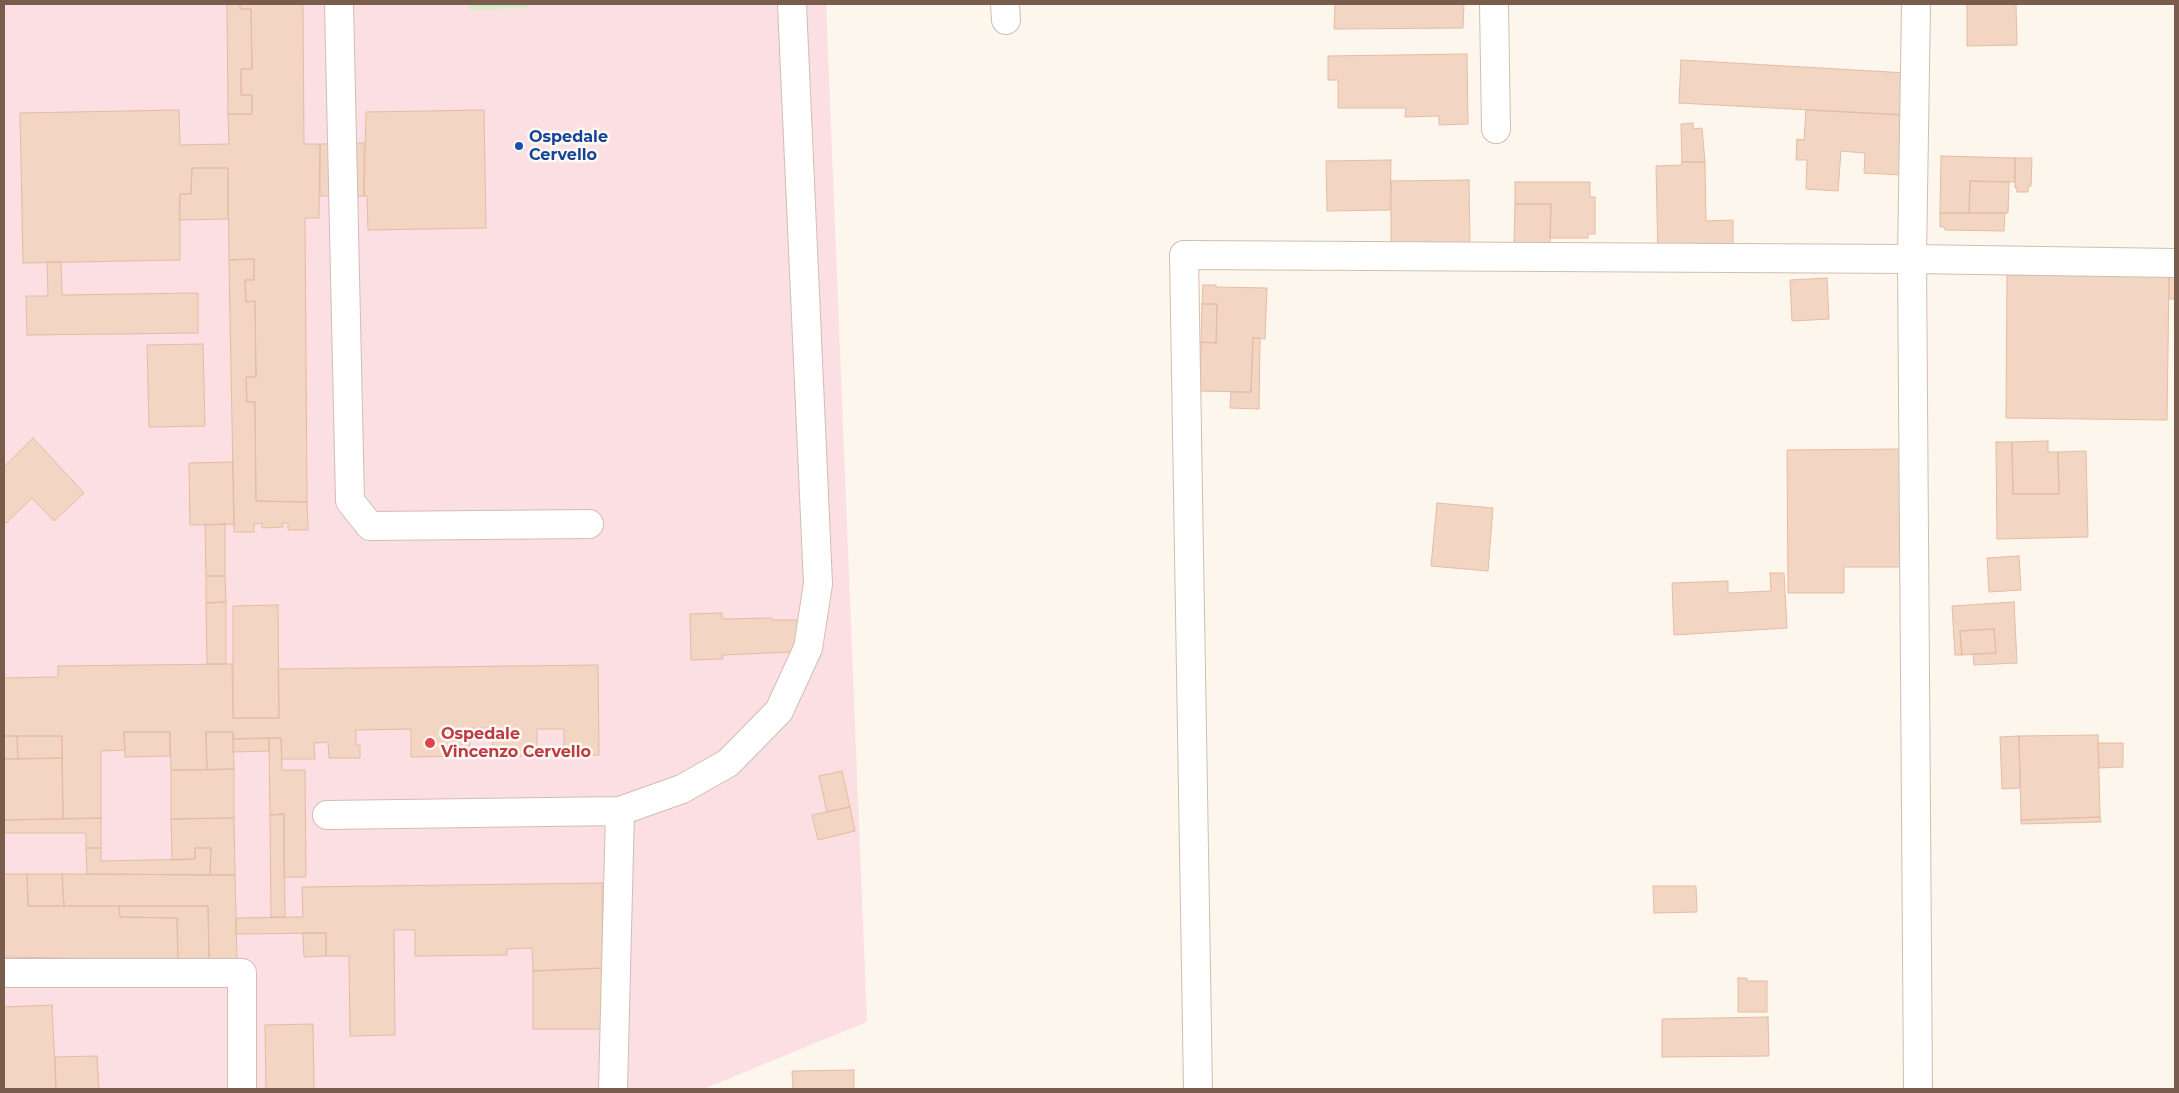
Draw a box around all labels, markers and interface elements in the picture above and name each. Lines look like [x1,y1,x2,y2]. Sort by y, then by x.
place label: Ospedale Cervello [529,127,608,165]
marker: Ospedale Cervello [513,140,525,152]
place label: Ospedale Vincenzo Cervello [441,724,591,762]
marker: Ospedale Vincenzo Cervello [423,736,437,750]

